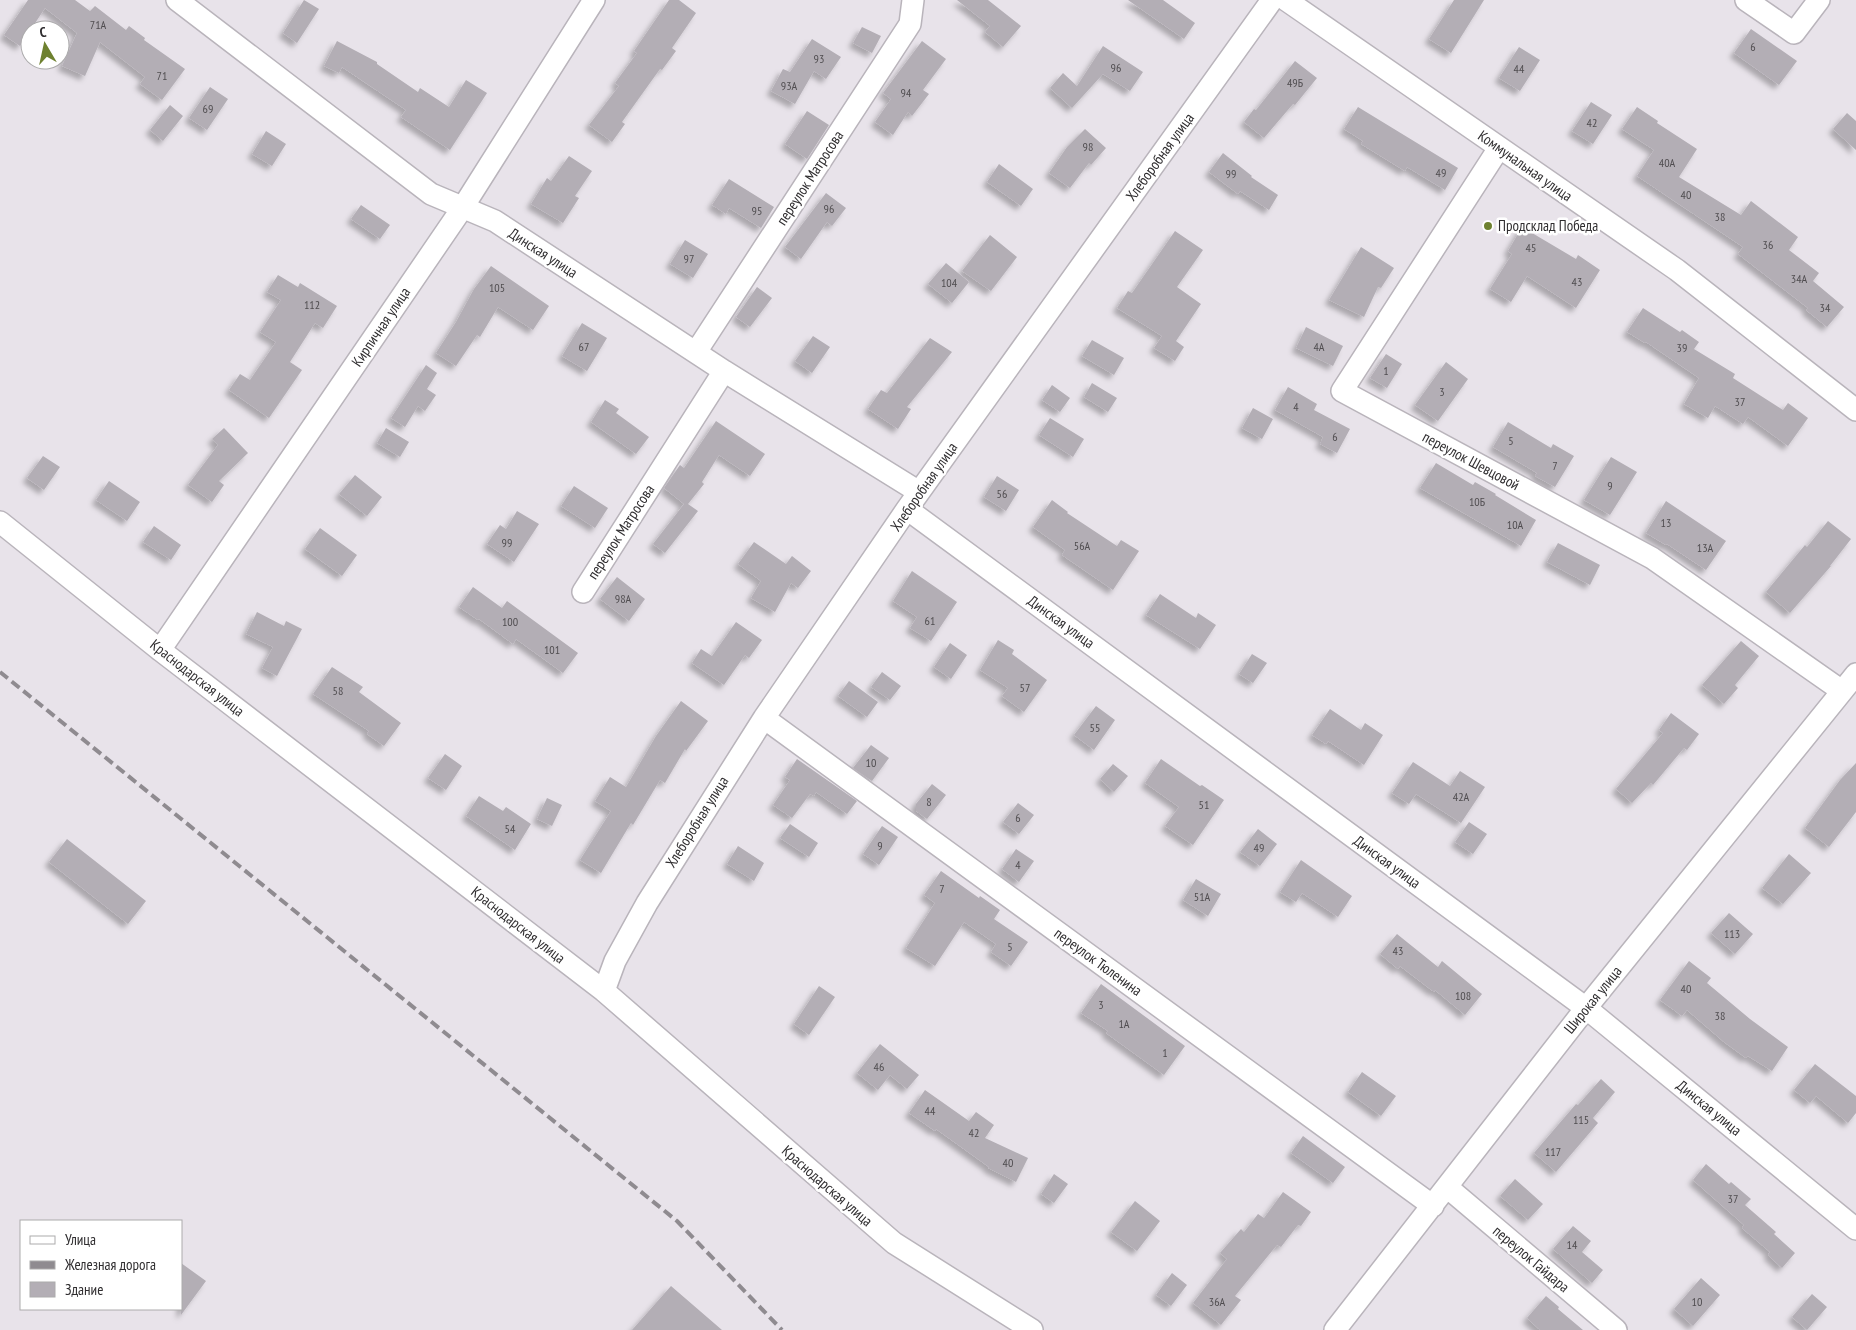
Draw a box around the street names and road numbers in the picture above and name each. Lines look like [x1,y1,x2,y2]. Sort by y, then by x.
street label: Хлеборобная улица [1121,109,1198,204]
street label: Коммунальная улица [1474,126,1576,205]
street label: переулок Матросова [772,127,847,229]
street label: Динская улица [505,223,581,282]
street label: Кирпичная улица [347,283,414,370]
street label: переулок Шевцовой [1419,427,1523,494]
street label: Хлеборобная улица [886,439,961,535]
street label: переулок Матросова [583,481,658,583]
street label: Динская улица [1024,591,1098,652]
street label: Краснодарская улица [146,635,248,720]
street label: Хлеборобная улица [661,773,732,871]
street label: Динская улица [1350,831,1424,892]
street label: Краснодарская улица [467,882,569,967]
street label: переулок Тюленина [1051,923,1146,1000]
street label: Широкая улица [1560,962,1626,1037]
street label: Динская улица [1673,1076,1746,1140]
street label: Краснодарская улица [778,1141,877,1230]
street label: переулок Гайдара [1489,1221,1573,1296]

